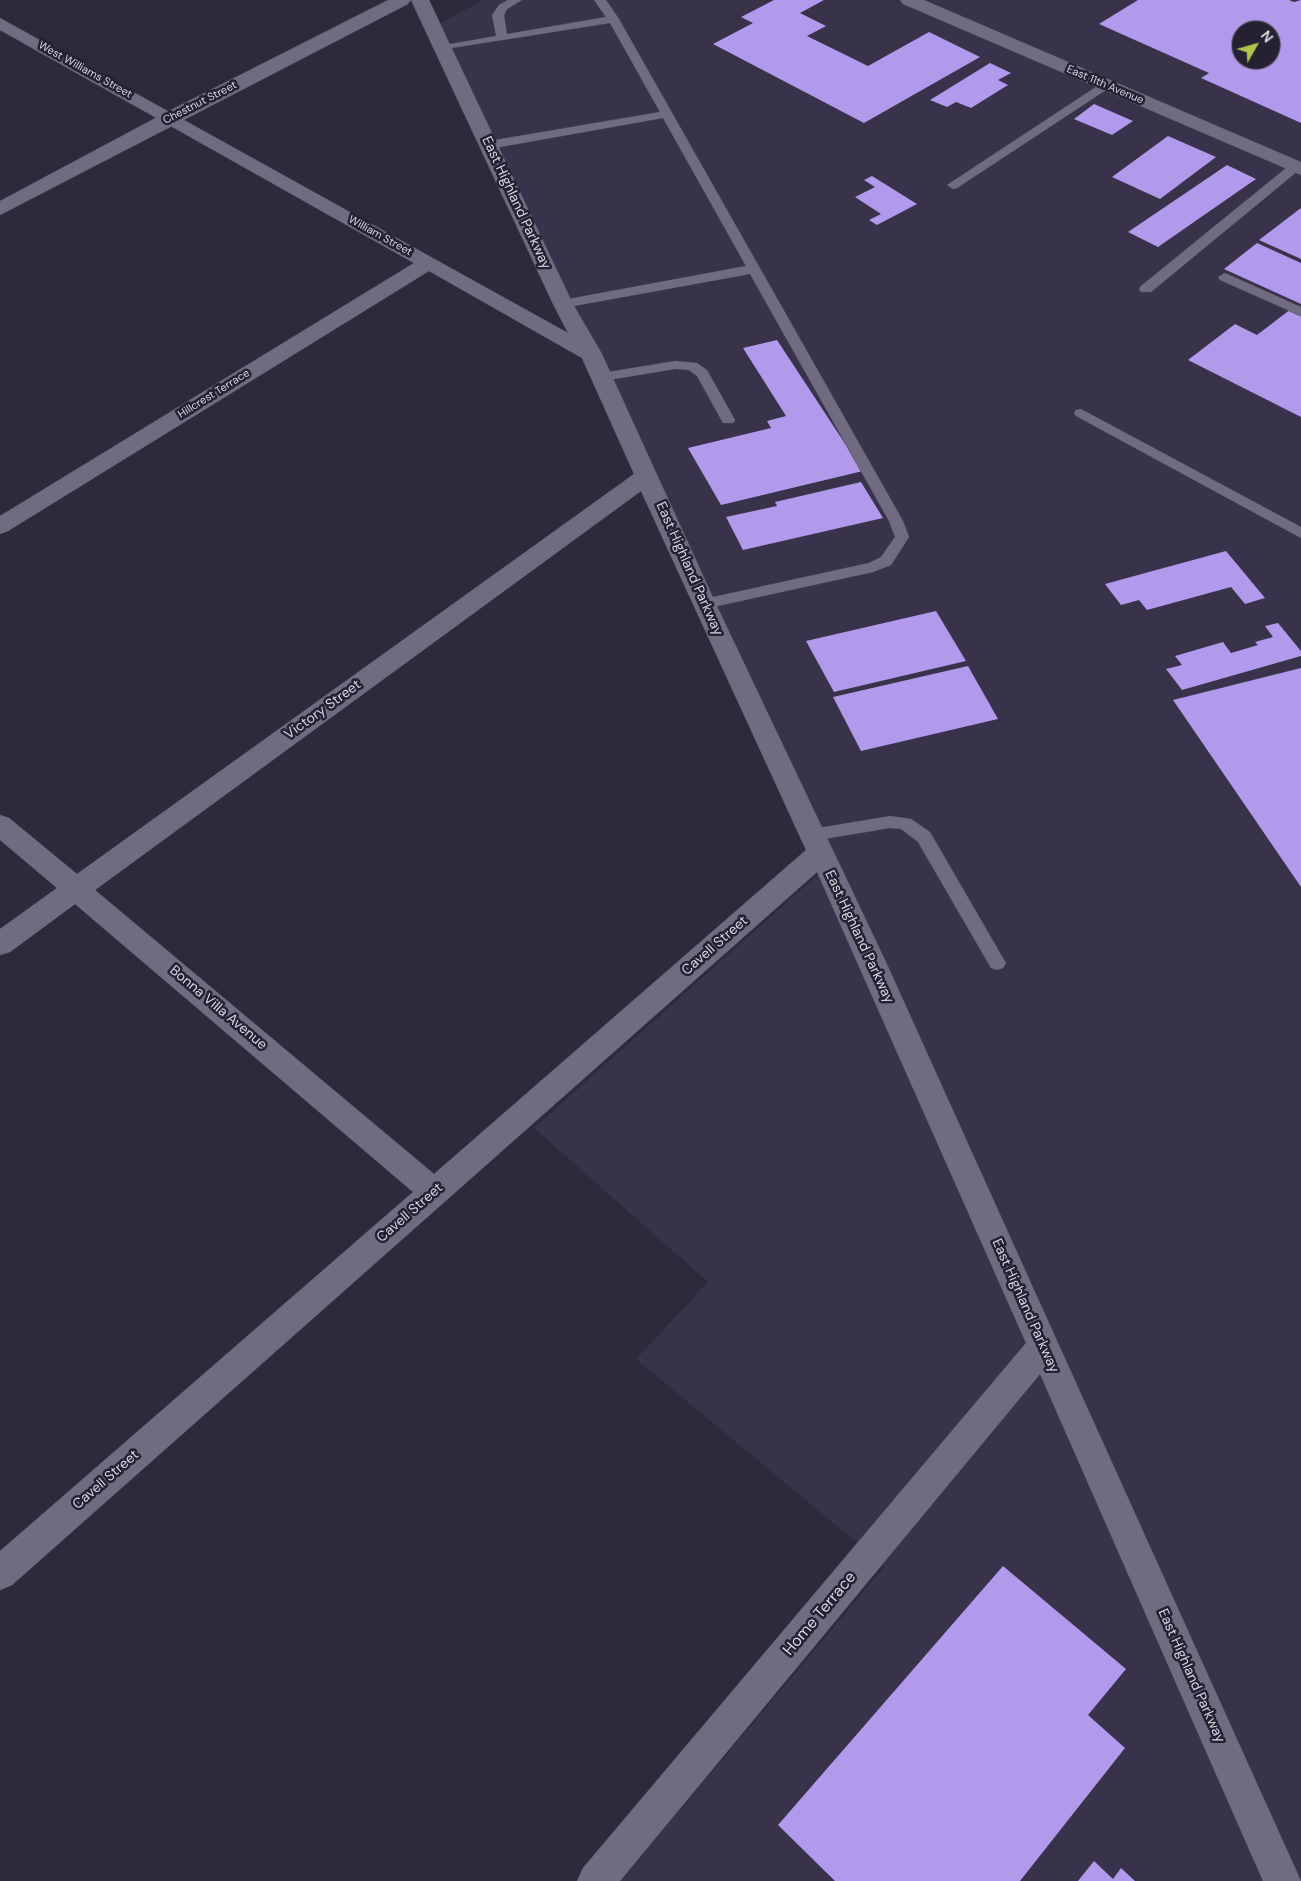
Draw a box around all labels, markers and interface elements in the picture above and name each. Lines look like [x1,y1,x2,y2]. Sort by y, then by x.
north arrow [1231,20,1281,70]
text: N [1257,27,1277,46]
street label: West Williams Street [36,39,134,101]
street label: East 11th Avenue [1064,63,1146,107]
street label: Chestnut Street [161,79,239,127]
street label: East Highland Parkway [478,134,554,272]
street label: William Street [346,213,414,259]
street label: Hillcrest Terrace [176,367,252,421]
street label: East Highland Parkway [652,499,726,639]
street label: Victory Street [281,677,365,743]
street label: East Highland Parkway [821,868,897,1006]
street label: Cavell Street [679,913,751,979]
street label: Bonna Villa Avenue [166,962,270,1054]
street label: Cavell Street [374,1180,446,1246]
street label: East Highland Parkway [988,1236,1062,1376]
street label: Cavell Street [70,1447,142,1513]
street label: Home Terrace [779,1568,861,1660]
street label: East Highland Parkway [1154,1606,1228,1746]

